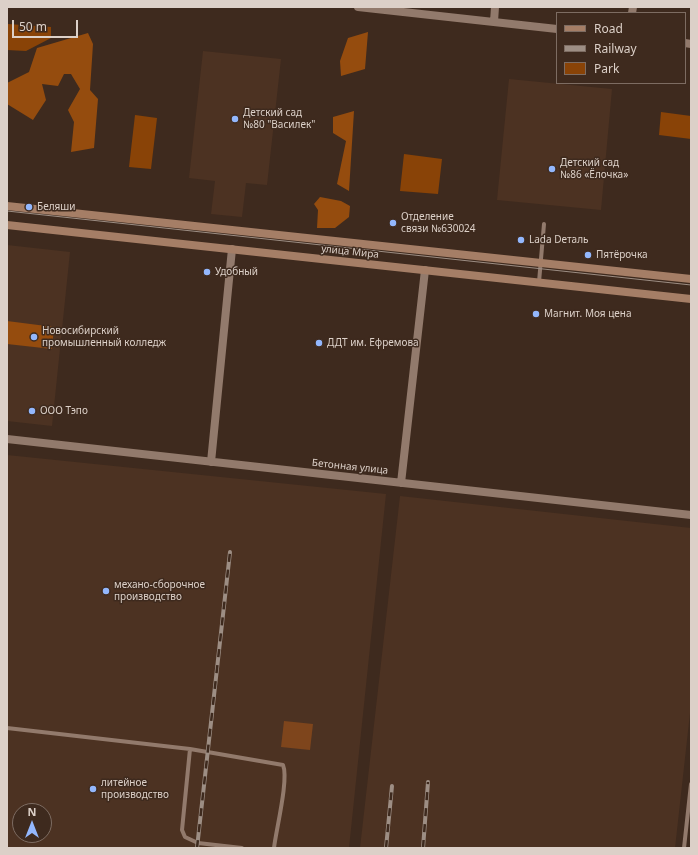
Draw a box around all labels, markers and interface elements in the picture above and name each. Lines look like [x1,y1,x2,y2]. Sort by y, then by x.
scale bar [14,12,80,38]
legend [556,12,686,84]
text: 50 m [19,18,47,35]
text: Road [594,20,623,37]
text: Railway [594,40,637,57]
text: Park [594,60,619,77]
place label: Детский сад №80 "Василек" [243,107,315,130]
marker: Детский сад №80 "Василек" [230,114,240,124]
place label: Детский сад №86 «Ёлочка» [560,157,628,180]
marker: Детский сад №86 «Ёлочка» [547,164,557,174]
place label: Беляши [37,201,75,213]
marker: Беляши [24,202,34,212]
place label: Отделение связи №630024 [401,211,476,234]
marker: Отделение связи №630024 [388,218,398,228]
place label: Lada Dеталь [529,234,588,246]
marker: Lada Dеталь [516,235,526,245]
street label: улица Мира [321,243,379,261]
place label: Пятёрочка [596,249,648,261]
marker: Пятёрочка [583,250,593,260]
place label: Удобный [215,266,258,278]
marker: Удобный [202,267,212,277]
place label: Магнит. Моя цена [544,308,631,320]
marker: Магнит. Моя цена [531,309,541,319]
place label: Новосибирский промышленный колледж [42,325,166,348]
marker: Новосибирский промышленный колледж [29,332,39,342]
place label: ДДТ им. Ефремова [327,337,419,349]
marker: ДДТ им. Ефремова [314,338,324,348]
place label: ООО Тэпо [40,405,88,417]
marker: ООО Тэпо [27,406,37,416]
street label: Бетонная улица [311,457,389,477]
place label: механо-сборочное производство [114,579,205,602]
marker: механо-сборочное производство [101,586,111,596]
place label: литейное производство [101,777,169,800]
marker: литейное производство [88,784,98,794]
north arrow [12,803,52,843]
text: N [28,804,36,819]

